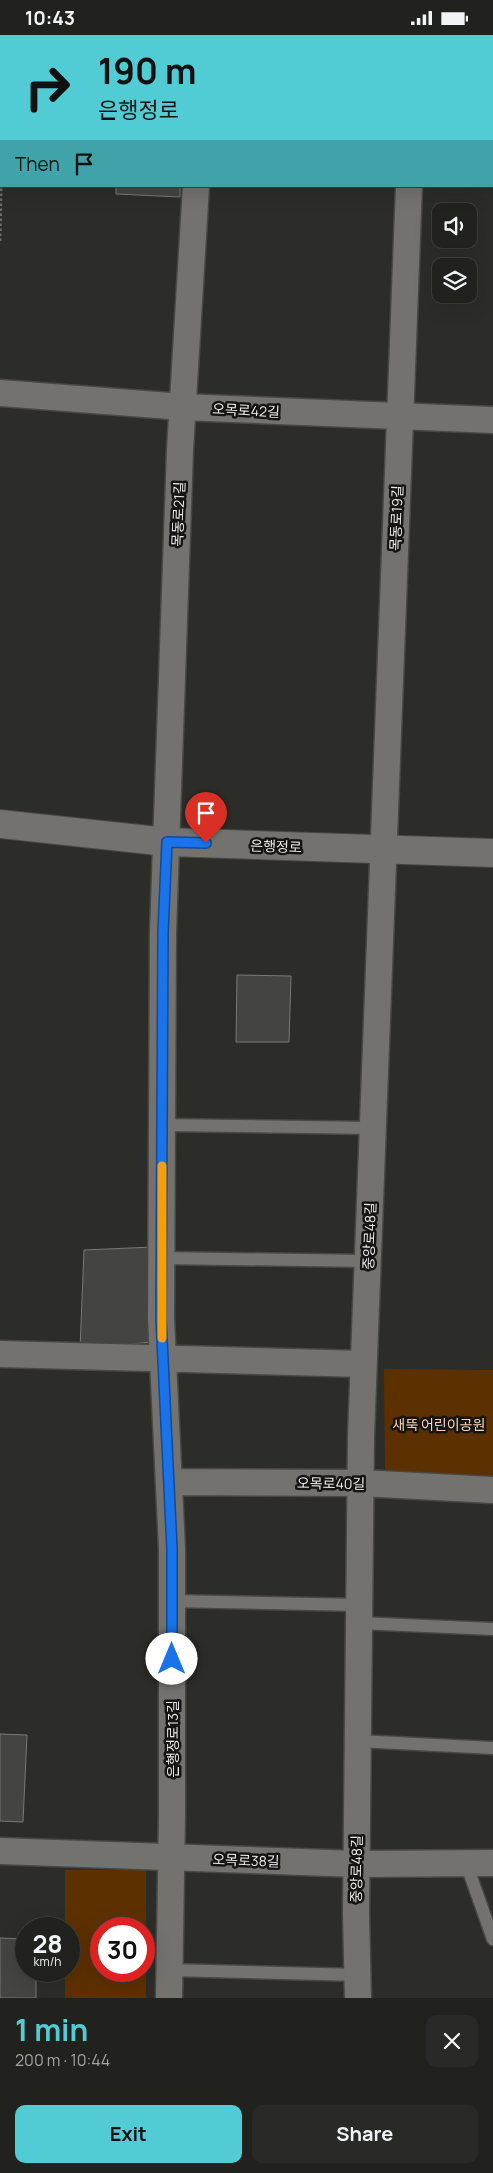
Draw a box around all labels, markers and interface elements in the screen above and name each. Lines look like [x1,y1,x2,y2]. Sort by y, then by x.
text: 10:43 [25,5,75,31]
text: 190 m [98,47,197,95]
icon: right [15,55,80,120]
text: 은행정로 [98,95,179,125]
icon: arrive [70,150,98,178]
text: Then [15,151,60,177]
map controls [432,203,477,303]
button: sound [432,203,477,248]
button: layers [432,258,477,303]
street label: 오목로42길 [212,399,280,421]
street label: 목동로21길 [167,481,189,547]
street label: 목동로19길 [385,485,407,551]
pin [185,792,227,843]
icon: arrive [192,799,220,827]
street label: 은행정로 [250,836,302,856]
street label: 중앙로48길 [358,1202,380,1270]
park label: 새뚝 어린이공원 [393,1415,485,1434]
street label: 오목로40길 [297,1473,365,1493]
position arrow [145,1632,197,1684]
street label: 은행정로13길 [163,1700,182,1778]
street label: 중앙로48길 [346,1835,366,1903]
street label: 오목로38길 [212,1849,280,1871]
speed limit sign: 30 [90,1917,155,1982]
text: 28 [32,1926,63,1961]
text: km/h [34,1953,61,1970]
text: 1 min [15,2009,88,2050]
button: close [426,2015,478,2067]
text: 200 m · 10:44 [15,2049,110,2071]
button: Exit [15,2105,242,2163]
button: Share [252,2105,478,2163]

